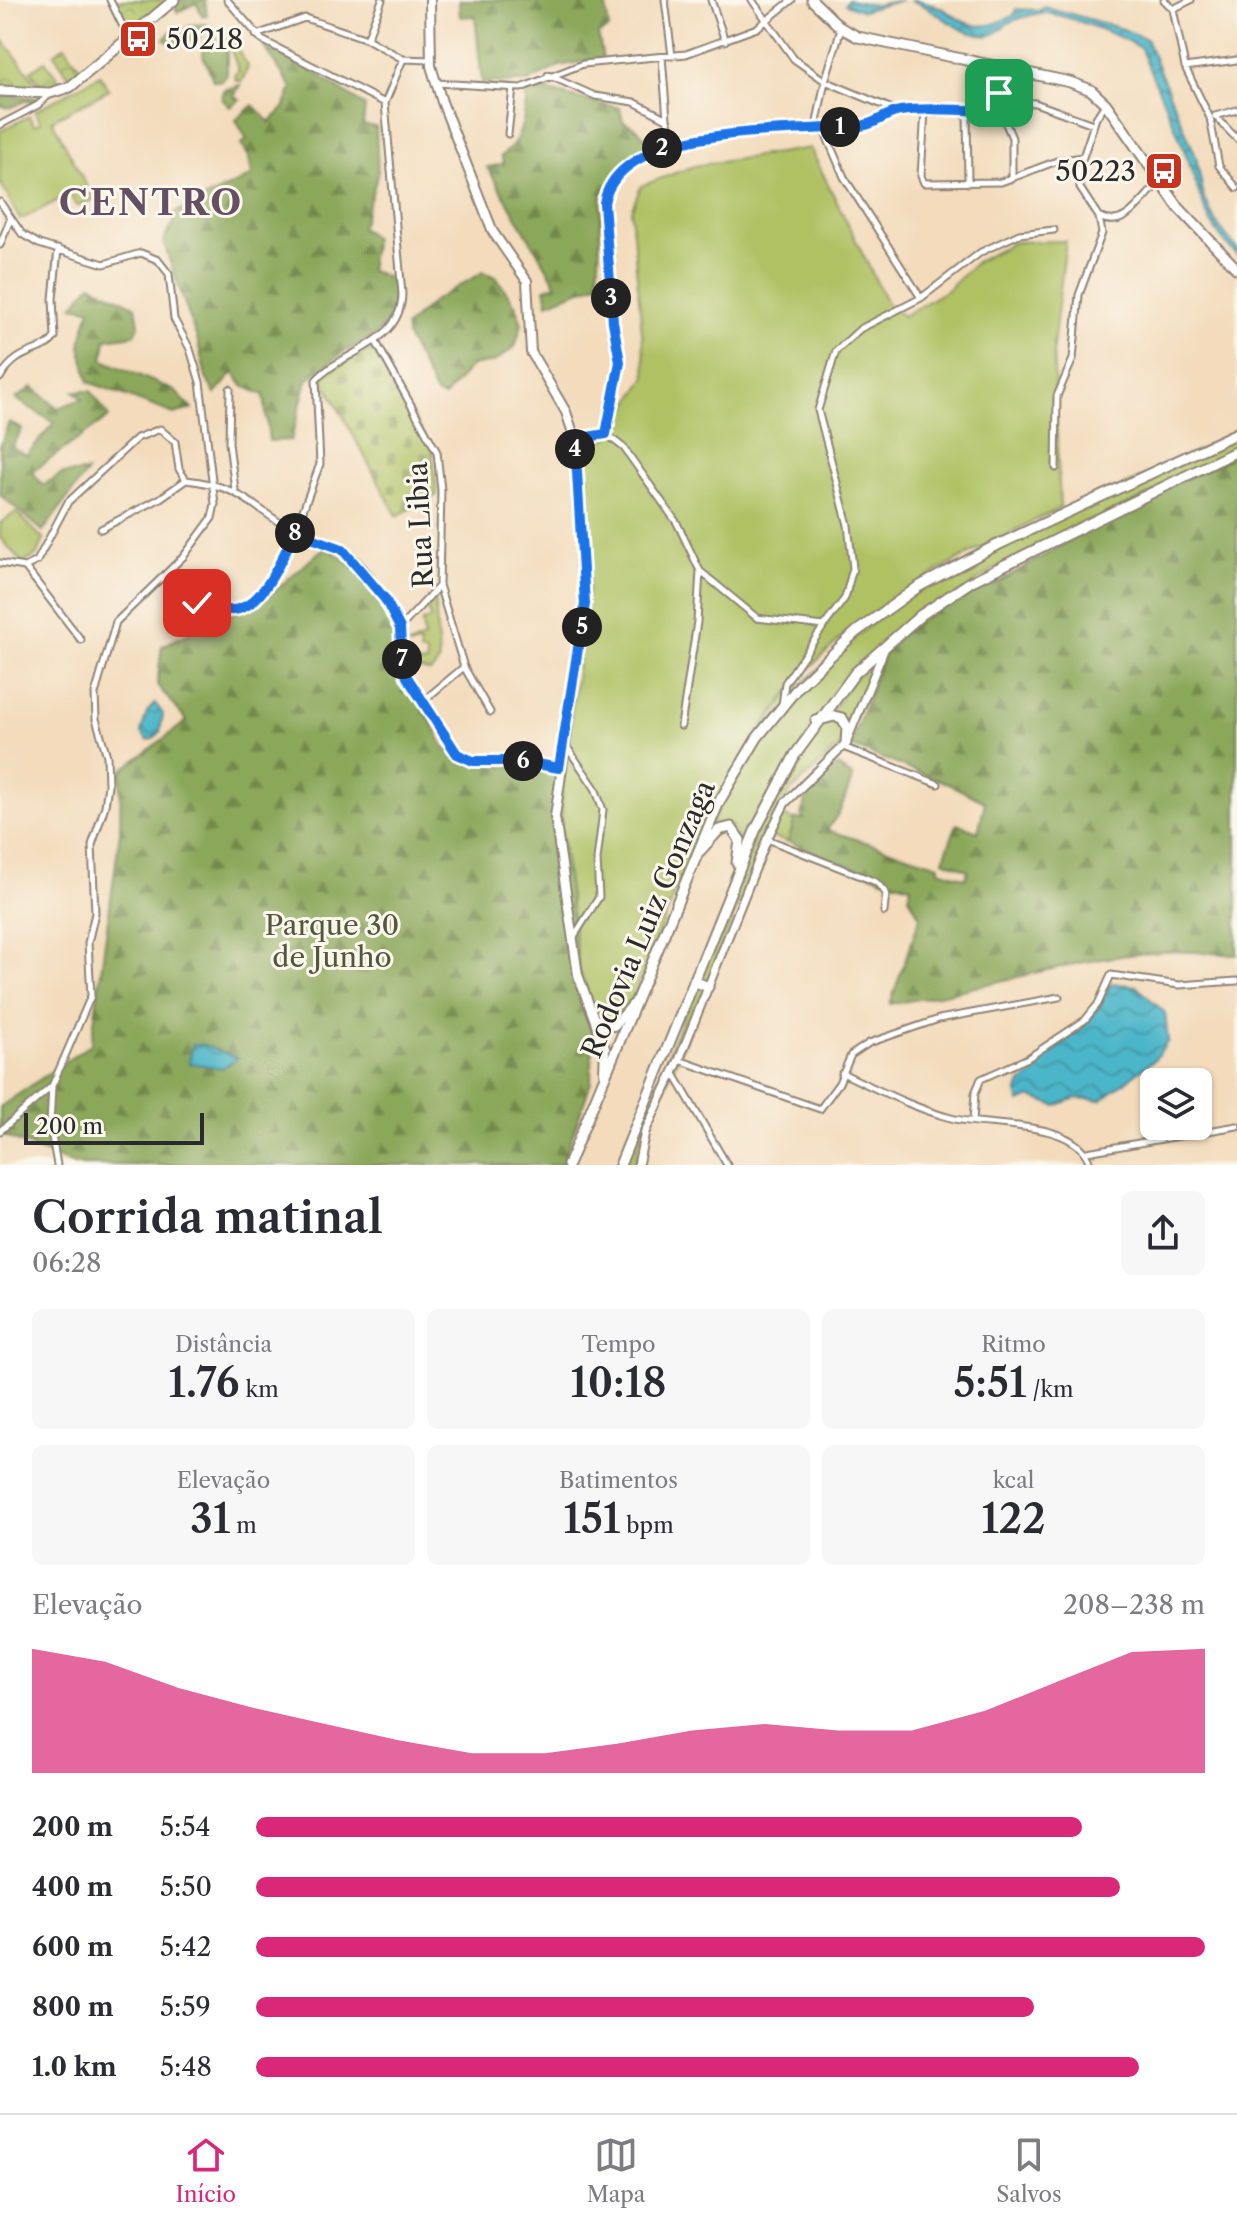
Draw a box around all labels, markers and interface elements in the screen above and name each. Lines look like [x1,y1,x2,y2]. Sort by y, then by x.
bus stop icon: 50218 [117,18,159,60]
place label: 50218 [166,22,243,56]
pin [965,59,1033,127]
icon: arrive [977,71,1021,115]
pin: 1 [820,107,860,147]
text: 1 [835,113,845,140]
pin: 2 [642,128,682,168]
text: 2 [656,134,669,161]
bus stop icon: 50223 [1143,150,1185,192]
place label: 50223 [1055,154,1136,188]
district label: CENTRO [59,180,243,224]
pin: 3 [591,278,631,318]
text: 3 [605,284,617,311]
pin: 4 [555,429,595,469]
text: 4 [568,435,582,462]
street label: Rua Libia [400,461,440,589]
pin: 8 [275,513,315,553]
text: 8 [288,519,302,546]
pin [163,569,231,637]
icon: check [175,581,219,625]
pin: 5 [562,607,602,647]
text: 5 [576,613,588,640]
pin: 7 [382,639,422,679]
text: 7 [396,645,408,672]
pin: 6 [503,741,543,781]
text: 6 [516,747,530,774]
street label: Rodovia Luiz Gonzaga [574,775,722,1063]
park label: Parque 30 de Junho [265,908,399,974]
map controls [1140,1068,1212,1140]
button: layers [1140,1068,1212,1140]
scale bar [24,1109,204,1145]
text: 200 m [36,1113,103,1140]
text: Corrida matinal [32,1190,383,1244]
button: share [1121,1191,1205,1275]
text: 06:28 [32,1247,101,1279]
text: Distância [175,1331,272,1358]
text: Tempo [581,1331,656,1358]
text: Ritmo [981,1331,1046,1358]
text: 1.76 [168,1358,240,1407]
text: 10:18 [570,1358,667,1407]
text: 5:51 [953,1358,1027,1407]
text: km [240,1376,279,1403]
text: /km [1027,1376,1074,1403]
text: Elevação [177,1467,270,1494]
text: Batimentos [559,1467,678,1494]
text: kcal [993,1467,1034,1494]
text: 31 [190,1494,230,1543]
text: 151 [563,1494,620,1543]
text: 122 [981,1494,1046,1543]
text: m [230,1512,257,1539]
text: bpm [620,1512,674,1539]
text: Elevação [32,1589,142,1621]
text: 208–238 m [1063,1589,1205,1621]
text: 200 m [32,1811,113,1843]
text: 5:54 [160,1811,211,1843]
text: 400 m [32,1871,113,1903]
text: 5:50 [160,1871,212,1903]
text: 600 m [32,1931,113,1963]
text: 5:42 [160,1931,211,1963]
text: 800 m [32,1991,114,2023]
text: 5:59 [160,1991,211,2023]
text: 1.0 km [32,2051,117,2083]
text: 5:48 [160,2051,212,2083]
tab: Início [175,2133,236,2208]
tab: Mapa [587,2133,645,2208]
tab: Salvos [996,2133,1062,2208]

